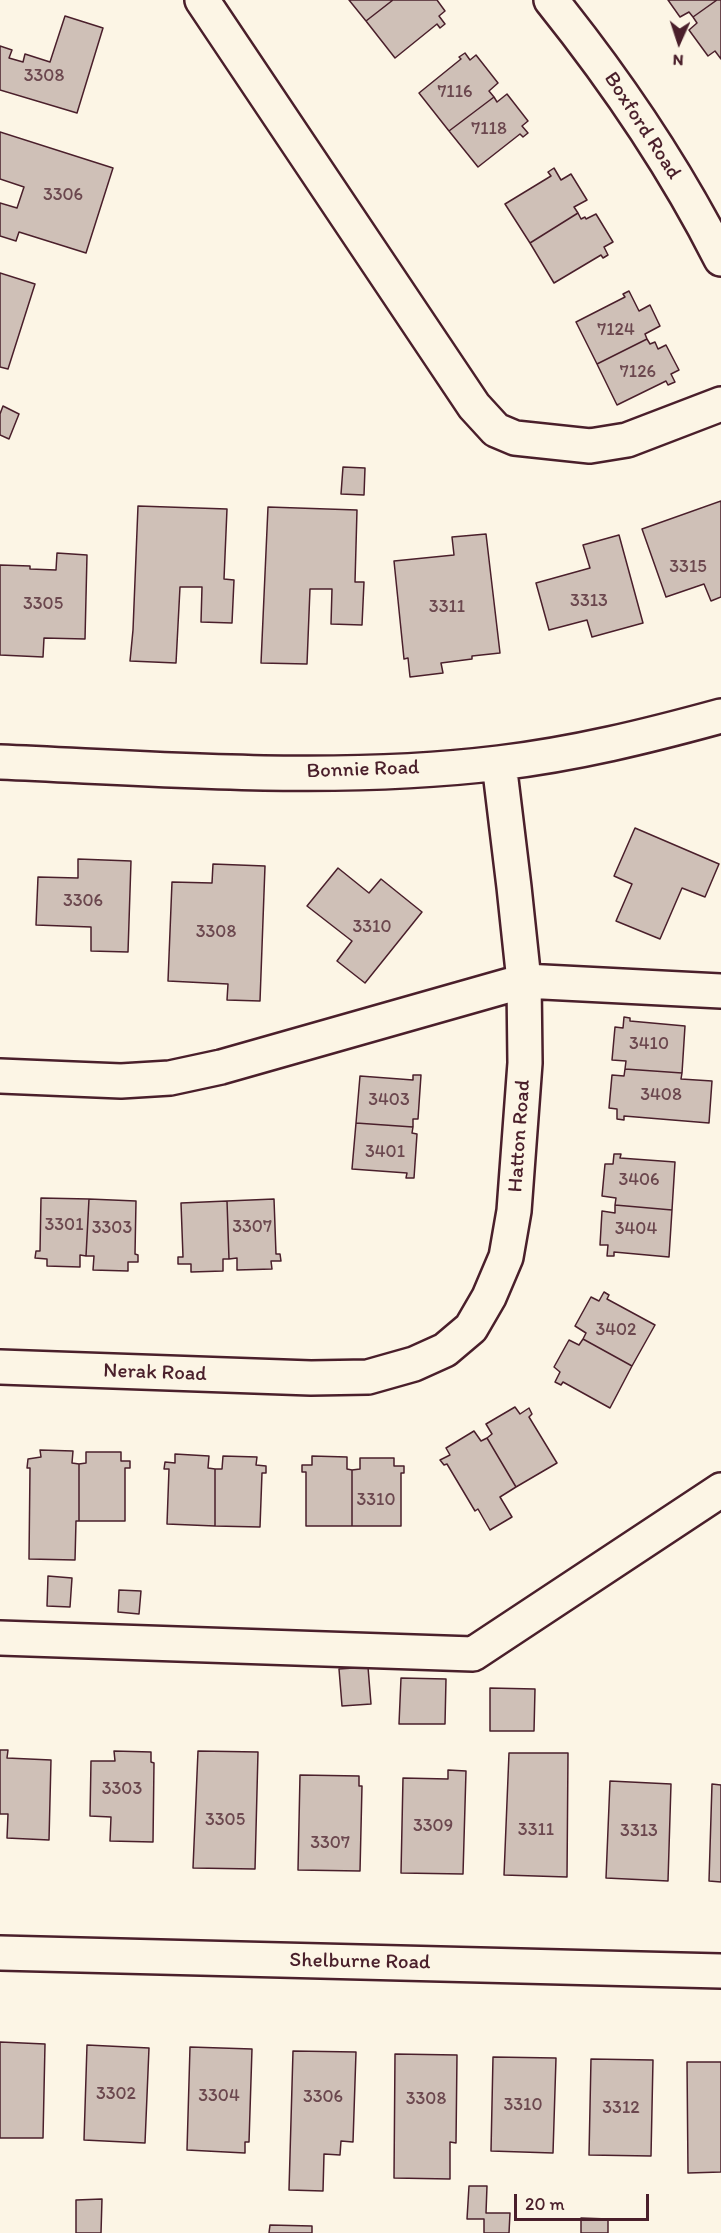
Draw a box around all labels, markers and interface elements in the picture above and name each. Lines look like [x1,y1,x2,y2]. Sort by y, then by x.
north arrow [649,12,709,72]
text: N [672,51,684,70]
house number: 3308 [24,65,64,87]
street label: Boxford Road [598,67,686,185]
house number: 7116 [437,81,473,103]
house number: 7118 [471,118,507,140]
house number: 3306 [43,184,83,206]
house number: 7124 [597,319,635,341]
house number: 7126 [620,361,656,383]
house number: 3315 [669,556,707,578]
house number: 3313 [570,590,608,612]
house number: 3305 [23,593,63,615]
house number: 3311 [429,596,465,618]
street label: Bonnie Road [306,755,420,785]
house number: 3306 [63,890,103,912]
house number: 3310 [352,916,392,938]
house number: 3308 [196,921,236,943]
house number: 3410 [629,1033,669,1055]
street label: Hatton Road [503,1079,537,1193]
house number: 3408 [640,1084,682,1106]
house number: 3403 [368,1089,410,1111]
house number: 3401 [365,1141,405,1163]
house number: 3406 [618,1169,660,1191]
house number: 3301 [44,1214,84,1236]
house number: 3307 [232,1216,272,1238]
house number: 3303 [92,1217,132,1239]
house number: 3404 [615,1218,657,1240]
house number: 3402 [595,1319,637,1341]
street label: Nerak Road [103,1359,207,1387]
house number: 3310 [356,1489,396,1511]
house number: 3303 [102,1778,142,1800]
house number: 3305 [205,1809,245,1831]
house number: 3309 [413,1815,453,1837]
house number: 3311 [518,1819,554,1841]
house number: 3313 [620,1820,658,1842]
house number: 3307 [310,1832,350,1854]
street label: Shelburne Road [289,1948,431,1976]
house number: 3302 [96,2083,136,2105]
house number: 3304 [198,2085,240,2107]
house number: 3306 [303,2086,343,2108]
house number: 3308 [406,2088,446,2110]
house number: 3310 [503,2094,543,2116]
house number: 3312 [602,2097,640,2119]
scale bar [517,2182,652,2220]
text: 20 m [525,2193,565,2215]

